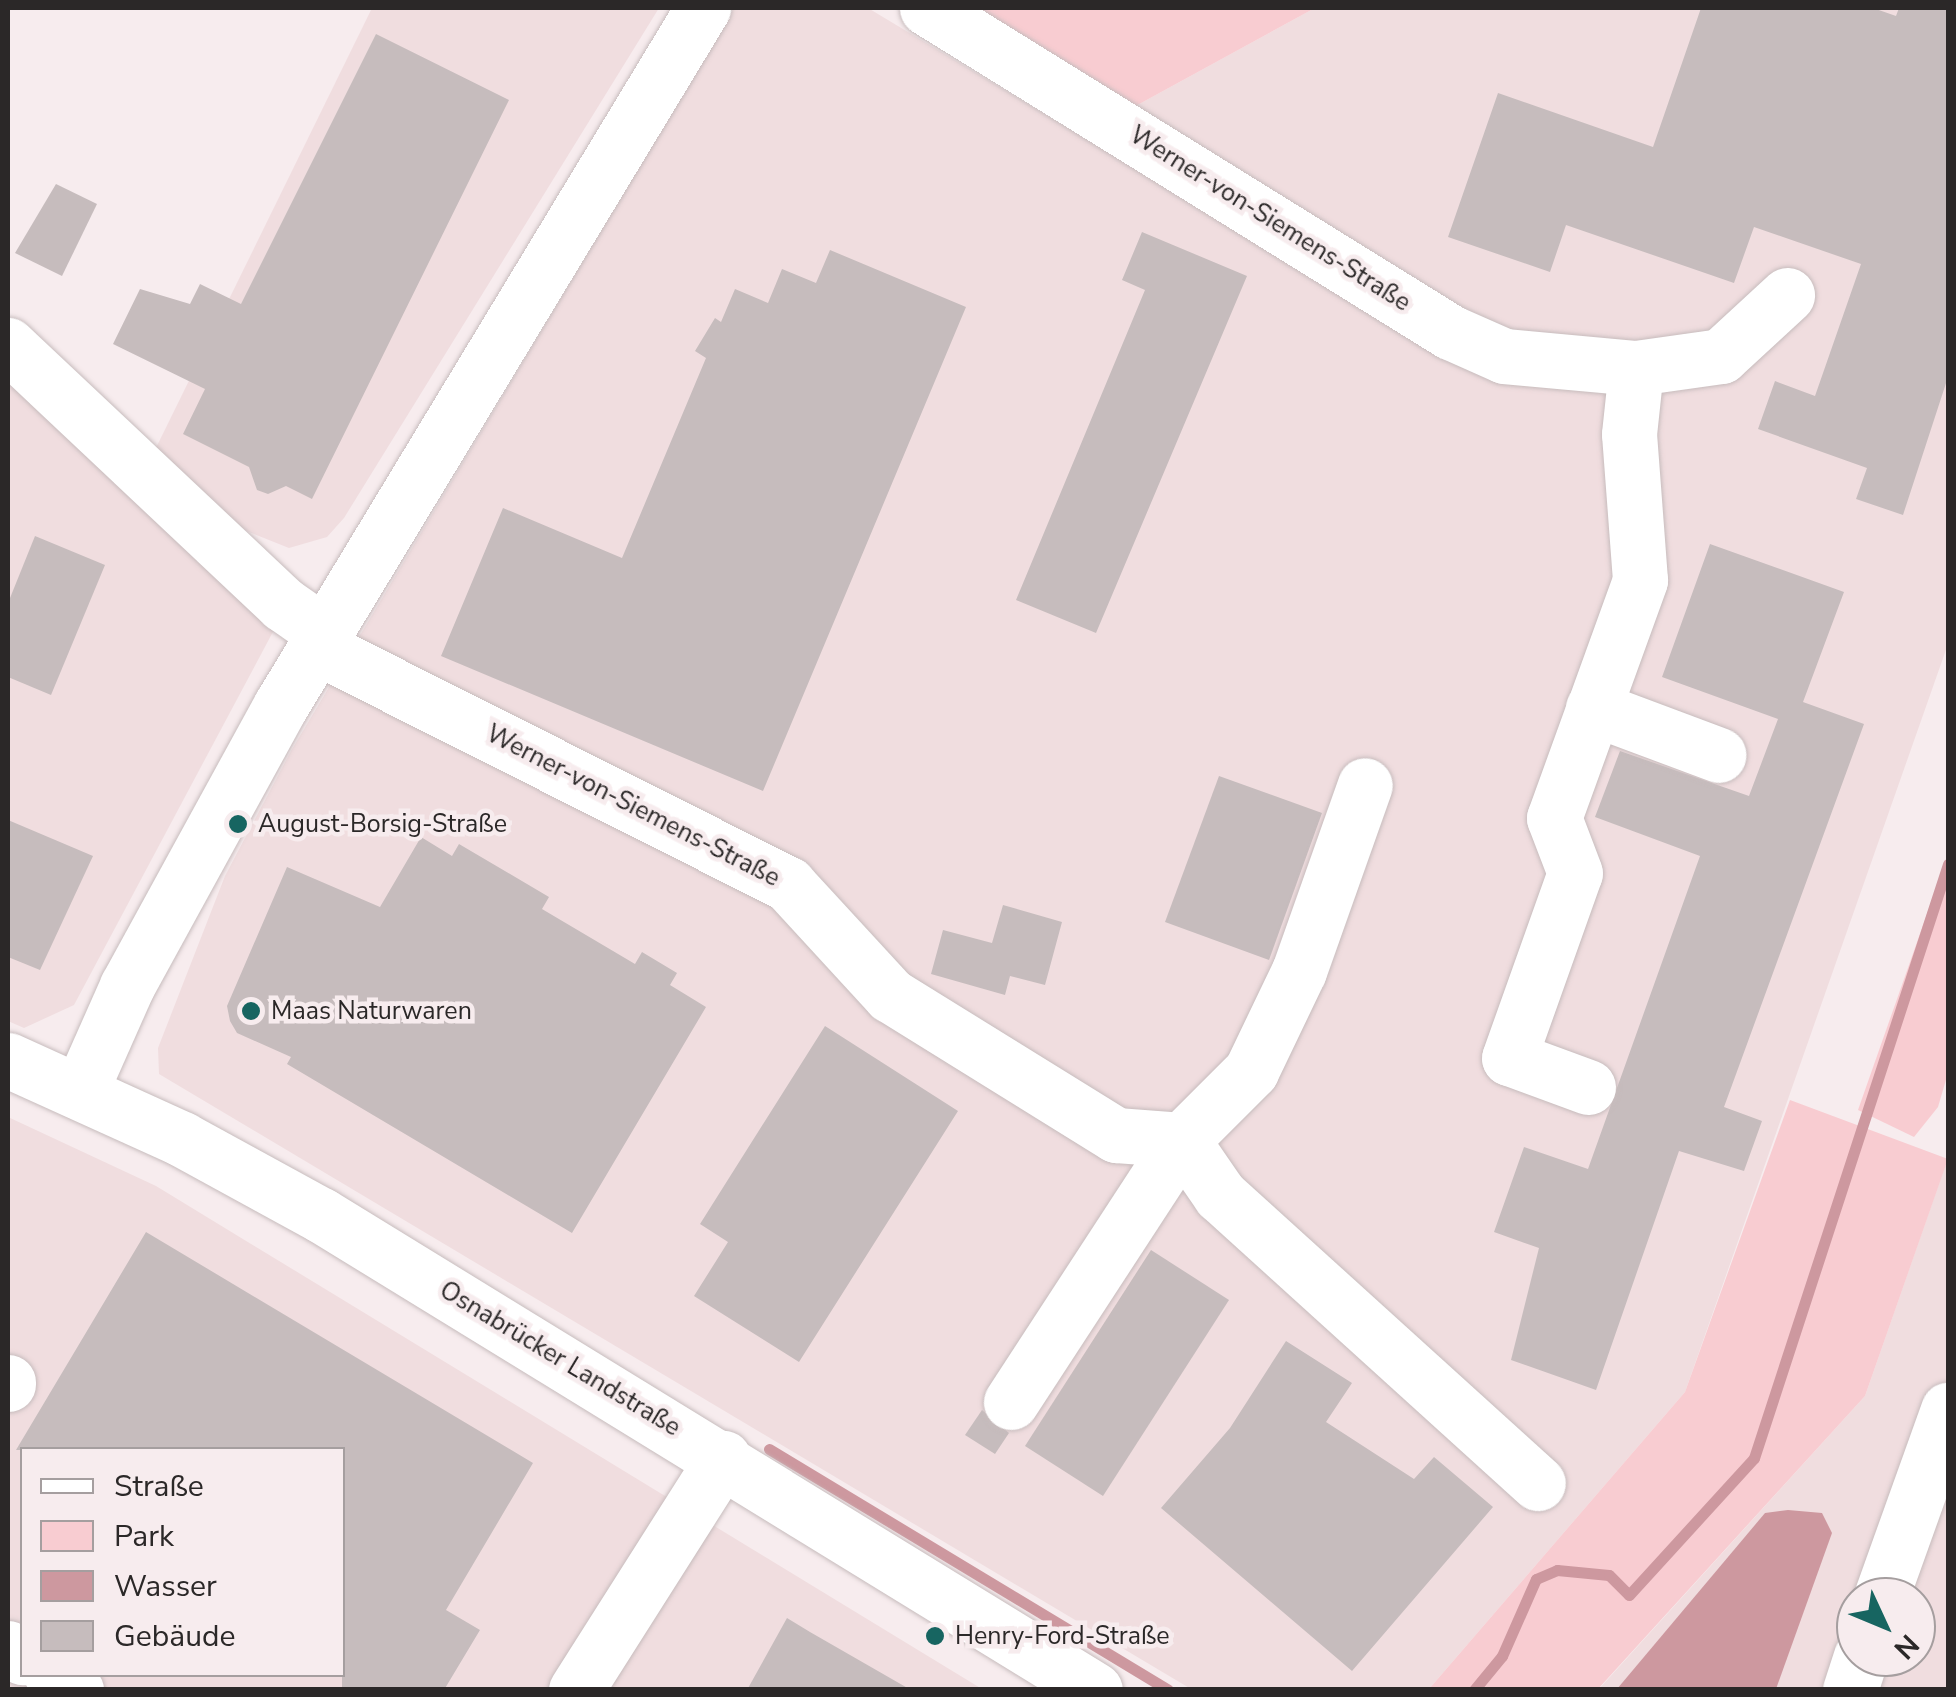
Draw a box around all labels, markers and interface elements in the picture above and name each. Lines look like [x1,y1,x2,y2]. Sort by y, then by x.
street label: Werner-von-Siemens-Straße [1124,120,1416,318]
street label: Werner-von-Siemens-Straße [481,719,785,893]
place label: August-Borsig-Straße [258,809,507,839]
marker: August-Borsig-Straße [227,813,249,835]
place label: Maas Naturwaren [271,996,472,1026]
marker: Maas Naturwaren [240,1000,262,1022]
street label: Osnabrücker Landstraße [434,1275,686,1443]
legend [20,1447,345,1677]
text: Straße [114,1466,204,1507]
text: Park [114,1516,174,1557]
text: Wasser [114,1566,217,1607]
north arrow [1836,1577,1936,1677]
text: Gebäude [114,1616,235,1657]
place label: Henry-Ford-Straße [955,1621,1170,1651]
marker: Henry-Ford-Straße [924,1625,946,1647]
text: N [1885,1626,1927,1667]

